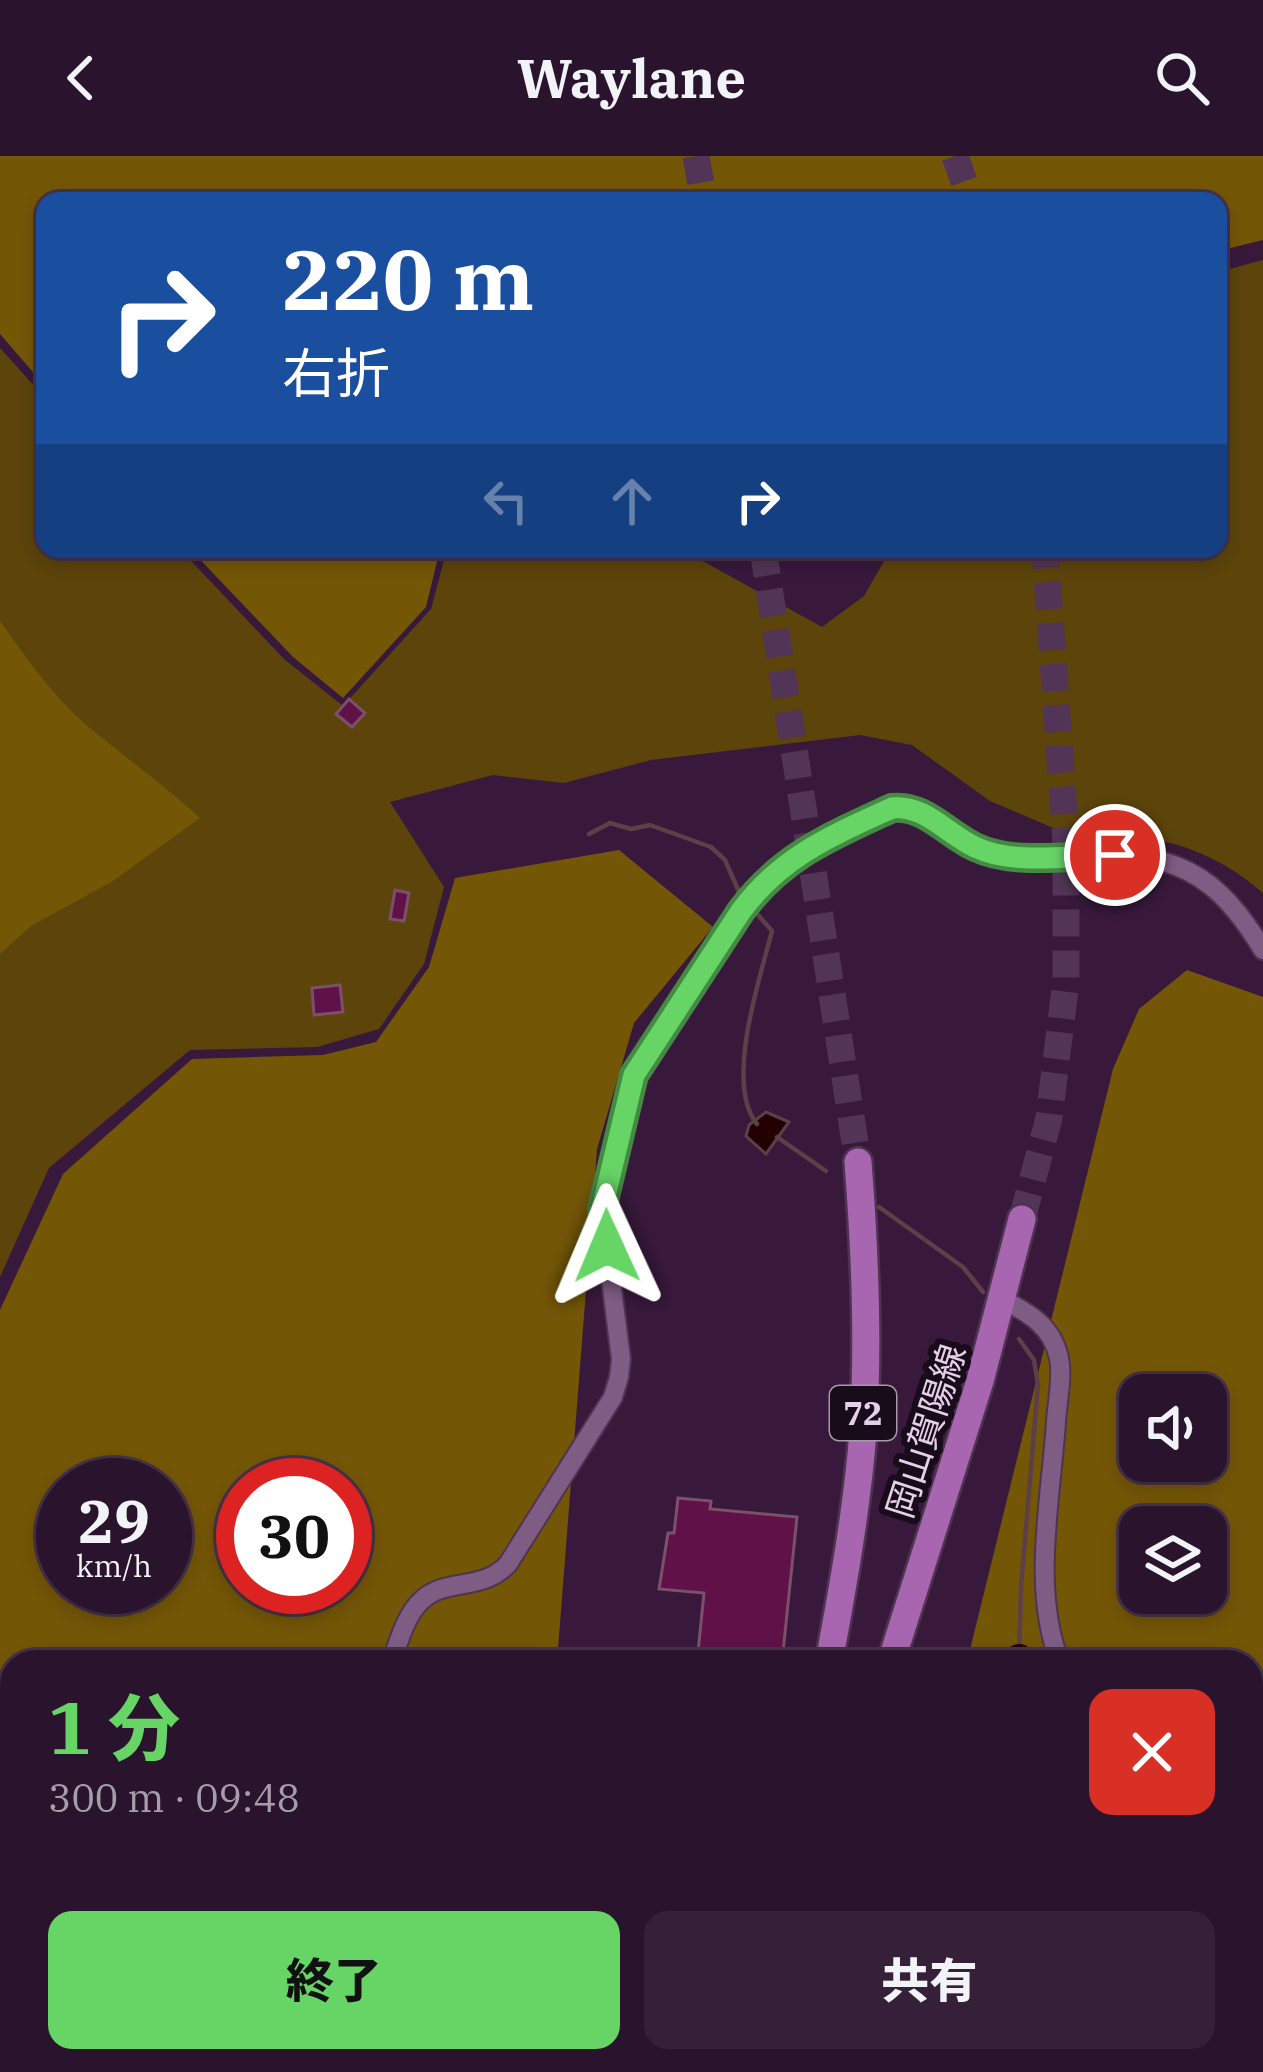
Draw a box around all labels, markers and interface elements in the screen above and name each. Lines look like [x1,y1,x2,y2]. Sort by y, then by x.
text: Waylane [517,43,746,113]
icon: back [48,45,114,111]
icon: search [1149,45,1215,111]
text: 220 m [282,224,534,333]
icon: right [84,240,240,396]
text: 右折 [282,338,390,408]
icon: left [473,468,539,534]
icon: ahead [599,468,665,534]
icon: right [725,468,791,534]
pin [1064,804,1166,906]
icon: arrive [1082,822,1148,888]
position arrow [544,1183,670,1309]
street label: 岡山賀陽線 [875,1338,976,1524]
map controls [1119,1374,1227,1614]
button: sound [1119,1374,1227,1482]
road number: 72 [830,1386,896,1440]
speed limit sign: 30 [216,1458,372,1614]
text: 29 [78,1481,150,1560]
button: layers [1119,1506,1227,1614]
text: km/h [76,1546,152,1585]
text: 1 分 [48,1680,180,1774]
button: close [1089,1689,1215,1815]
text: 300 m · 09:48 [48,1772,300,1823]
button: 終了 [48,1911,620,2049]
button: 共有 [644,1911,1215,2049]

